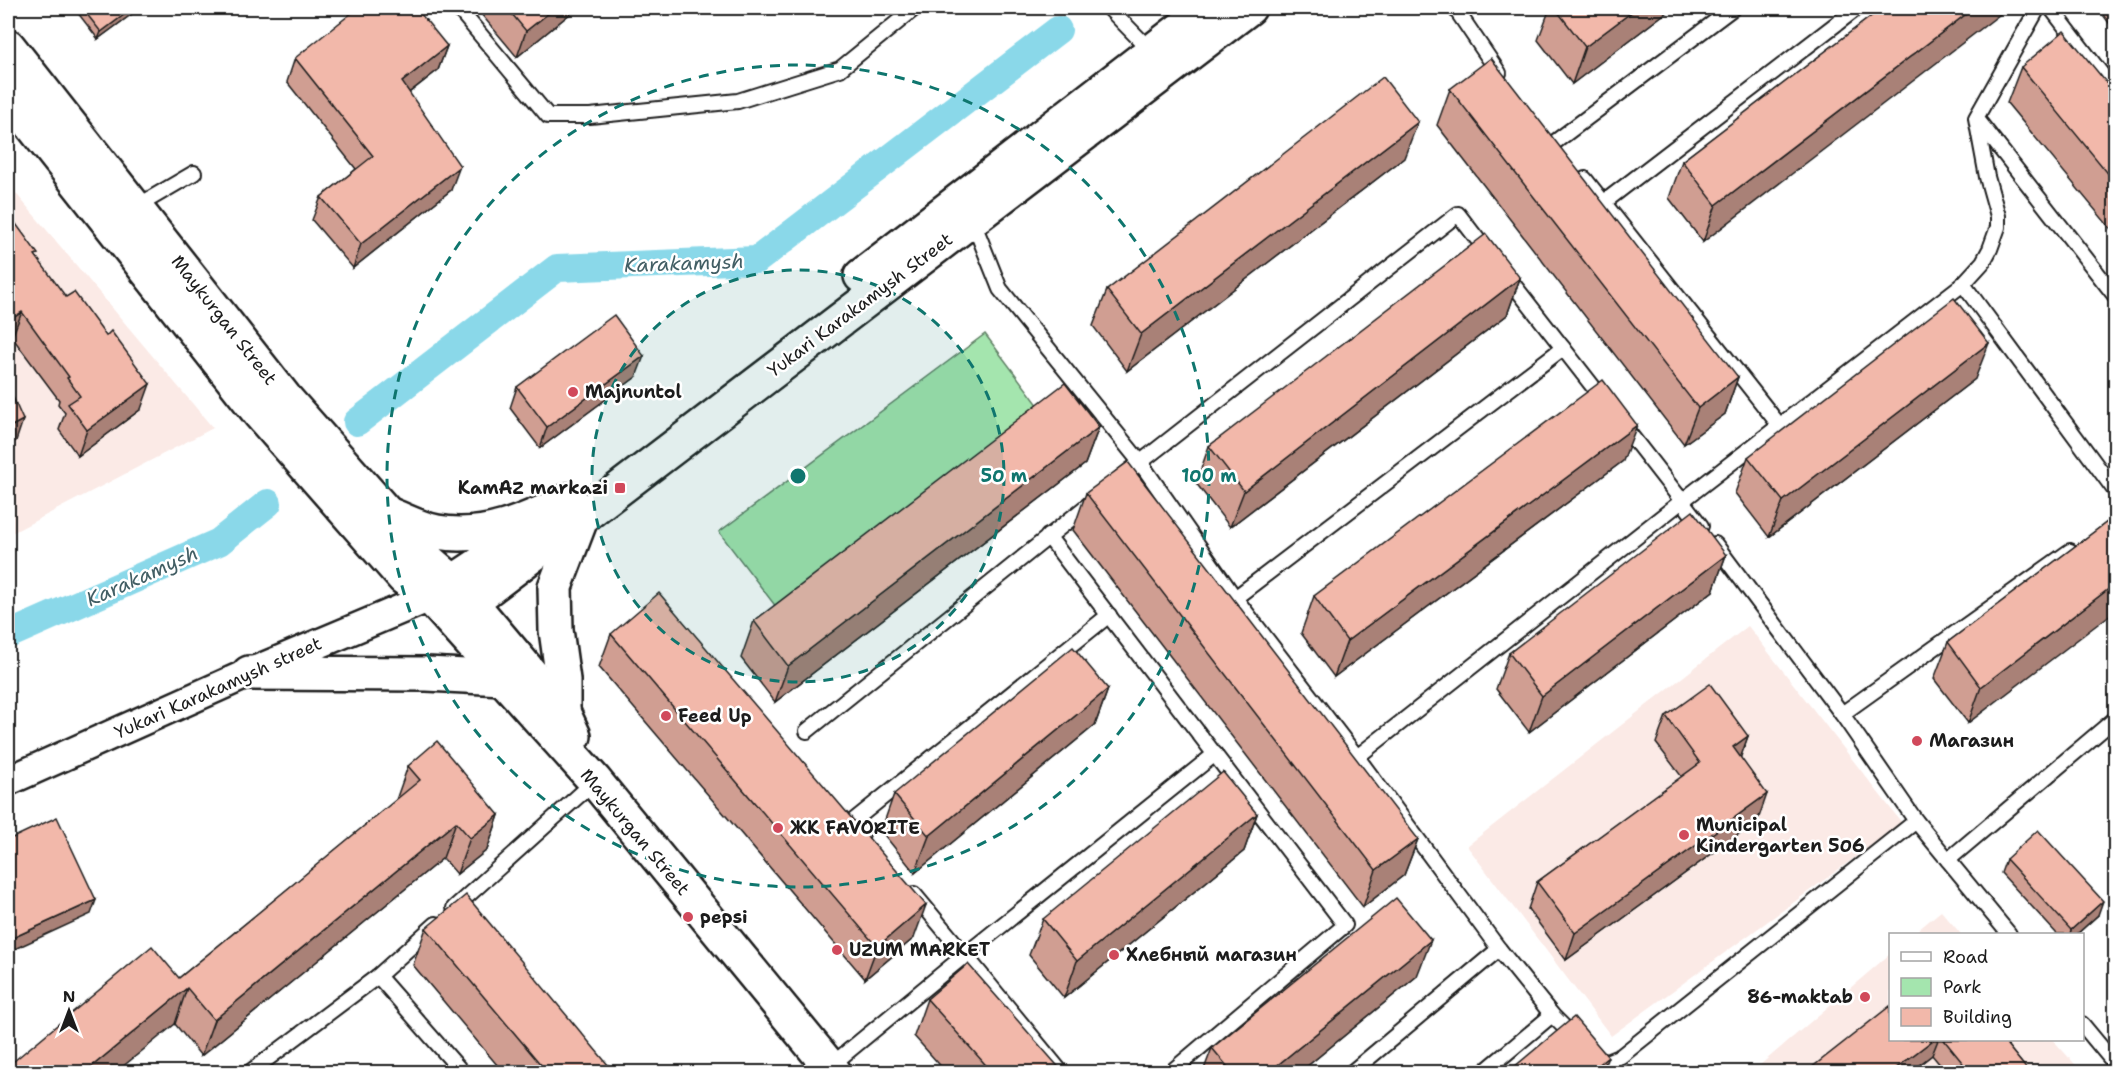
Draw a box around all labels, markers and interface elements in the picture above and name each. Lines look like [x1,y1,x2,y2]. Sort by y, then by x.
street label: Yukari Karakamysh Street [763,227,957,383]
water label: Karakamysh [624,248,744,278]
street label: Maykurgan Street [166,250,282,390]
place label: Majnuntol [585,380,682,404]
marker: Majnuntol [566,385,580,399]
text: 50 m [981,464,1028,488]
text: 100 m [1181,464,1237,488]
centre of rings [788,466,808,486]
place label: KamAZ markazi [458,476,608,500]
marker: KamAZ markazi [613,481,627,495]
water label: Karakamysh [82,540,202,612]
street label: Yukari Karakamysh street [111,631,325,745]
place label: Feed Up [678,704,752,728]
marker: Feed Up [659,709,673,723]
place label: Магазин [1929,729,2014,753]
marker: Магазин [1910,734,1924,748]
street label: Maykurgan Street [575,764,695,901]
place label: Municipal Kindergarten 506 [1696,813,1865,858]
place label: ЖК FAVORITE [790,816,920,840]
marker: ЖК FAVORITE [771,821,785,835]
marker: Municipal Kindergarten 506 [1677,828,1691,842]
place label: pepsi [700,905,748,929]
marker: pepsi [681,910,695,924]
legend [1889,933,2084,1041]
place label: UZUM MARKET [849,938,990,962]
marker: UZUM MARKET [830,943,844,957]
place label: Хлебный магазин [1126,943,1297,967]
text: Road [1943,945,1988,969]
marker: Хлебный магазин [1107,948,1121,962]
text: Park [1943,975,1982,999]
north arrow [39,981,99,1041]
place label: 86-maktab [1747,985,1853,1009]
text: N [63,986,75,1007]
marker: 86-maktab [1858,990,1872,1004]
text: Building [1943,1005,2012,1029]

